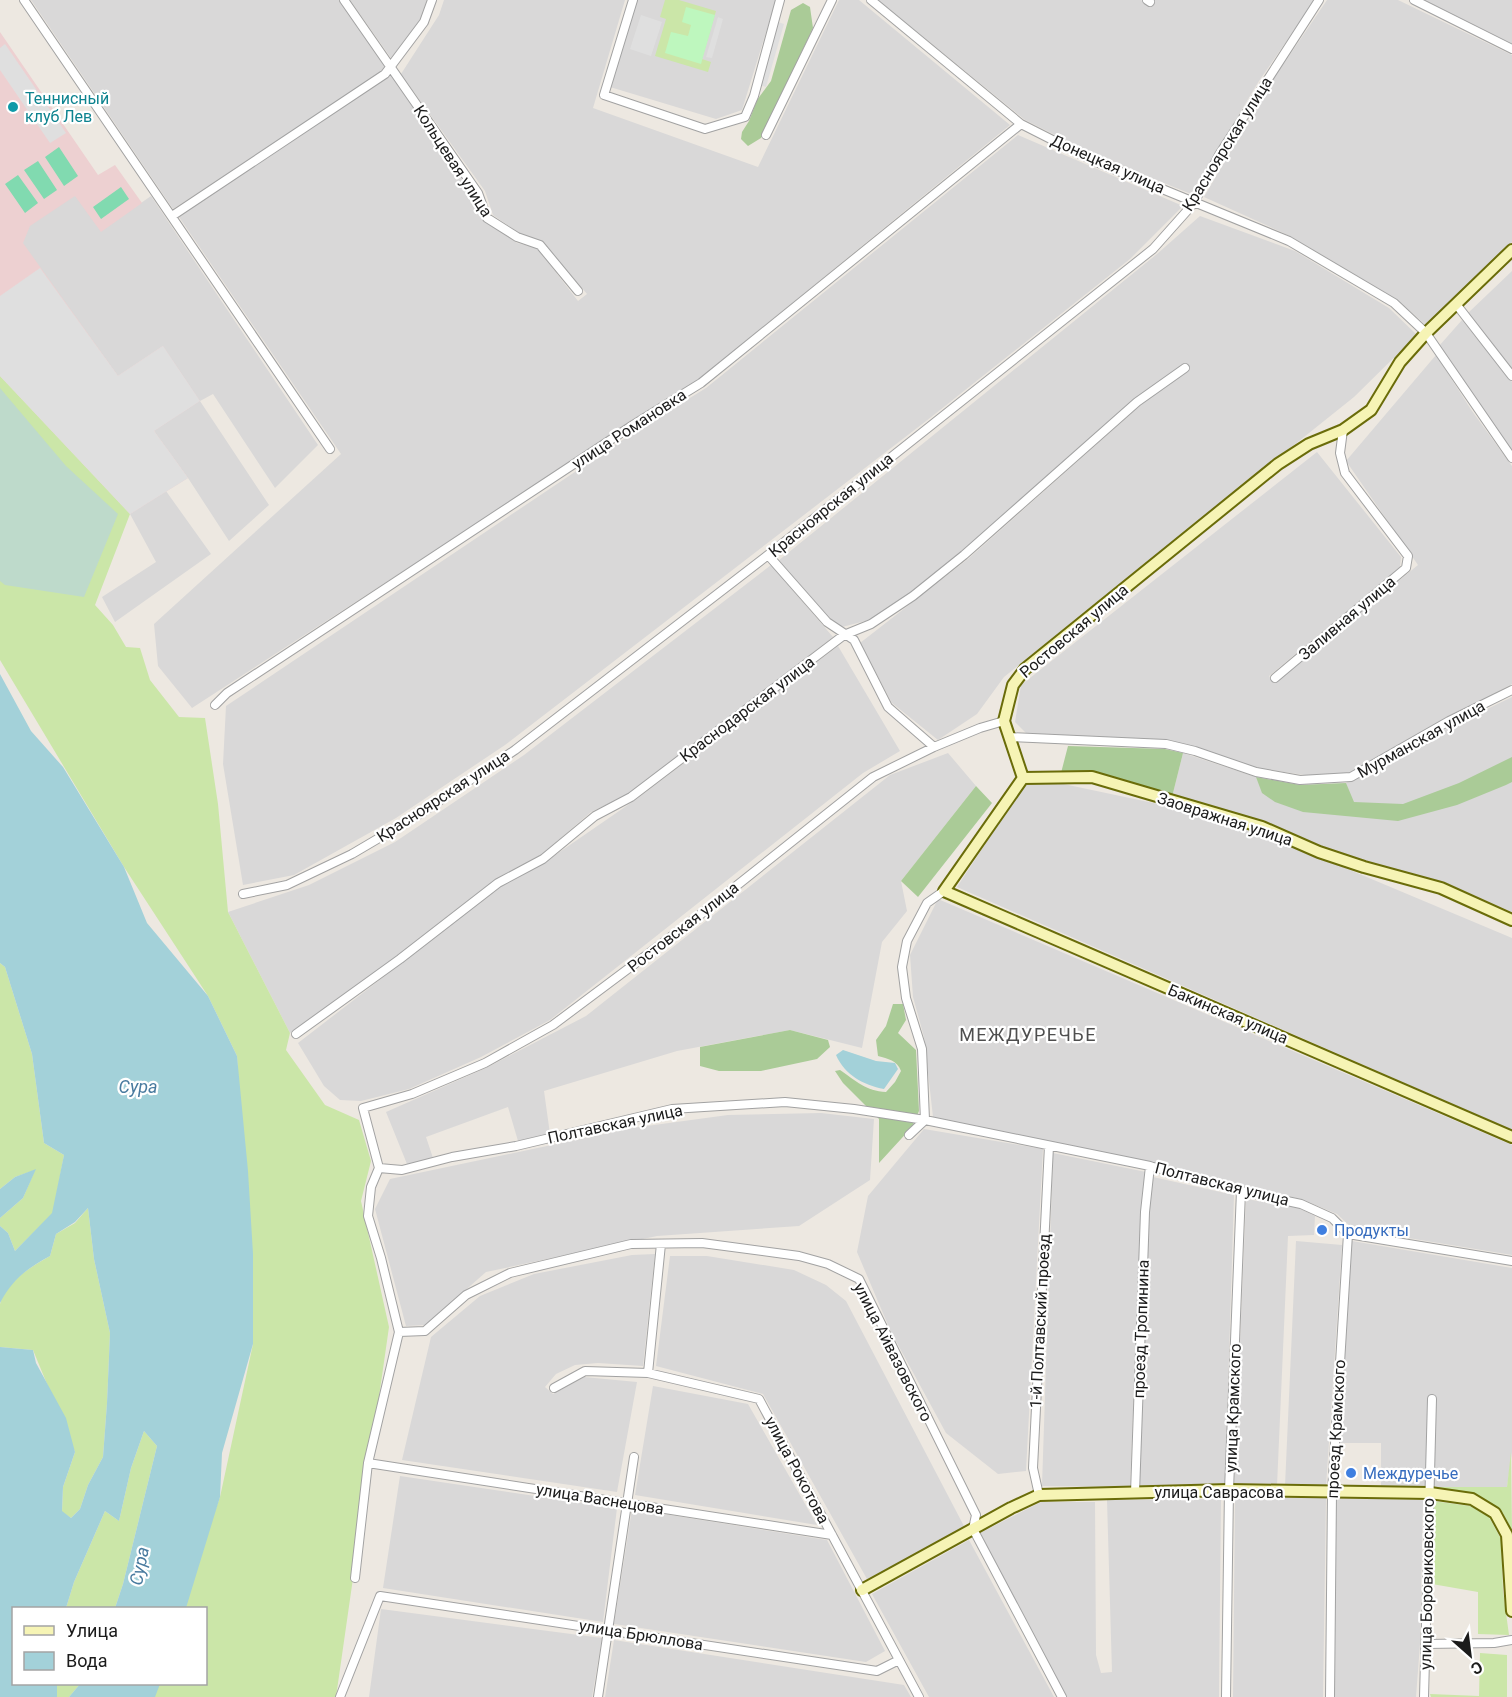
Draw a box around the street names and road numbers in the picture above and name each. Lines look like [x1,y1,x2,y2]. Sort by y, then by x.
street label: Красноярская улица [1178,73,1276,215]
street label: Кольцевая улица [410,102,496,220]
street label: Донецкая улица [1048,130,1168,198]
street label: улица Романовка [568,385,690,473]
street label: Красноярская улица [765,449,897,561]
street label: Заливная улица [1295,572,1399,664]
street label: Ростовская улица [1016,580,1132,682]
street label: Краснодарская улица [676,652,818,766]
street label: Мурманская улица [1354,696,1488,782]
street label: Красноярская улица [373,746,513,846]
street label: Заовражная улица [1155,788,1295,850]
street label: Ростовская улица [624,878,742,976]
street label: Бакинская улица [1165,980,1291,1048]
street label: Полтавская улица [546,1100,684,1148]
street label: Полтавская улица [1153,1158,1291,1210]
street label: 1-й Полтавский проезд [1026,1233,1054,1409]
street label: проезд Тропинина [1129,1259,1153,1399]
street label: улица Айвазовского [850,1279,936,1425]
street label: улица Крамского [1221,1343,1245,1473]
street label: проезд Крамского [1323,1359,1349,1499]
street label: улица Рокотова [761,1413,833,1527]
street label: улица Васнецова [535,1480,665,1518]
street label: улица Саврасова [1154,1483,1284,1502]
street label: улица Боровиковского [1416,1498,1438,1670]
street label: улица Брюллова [578,1616,704,1654]

